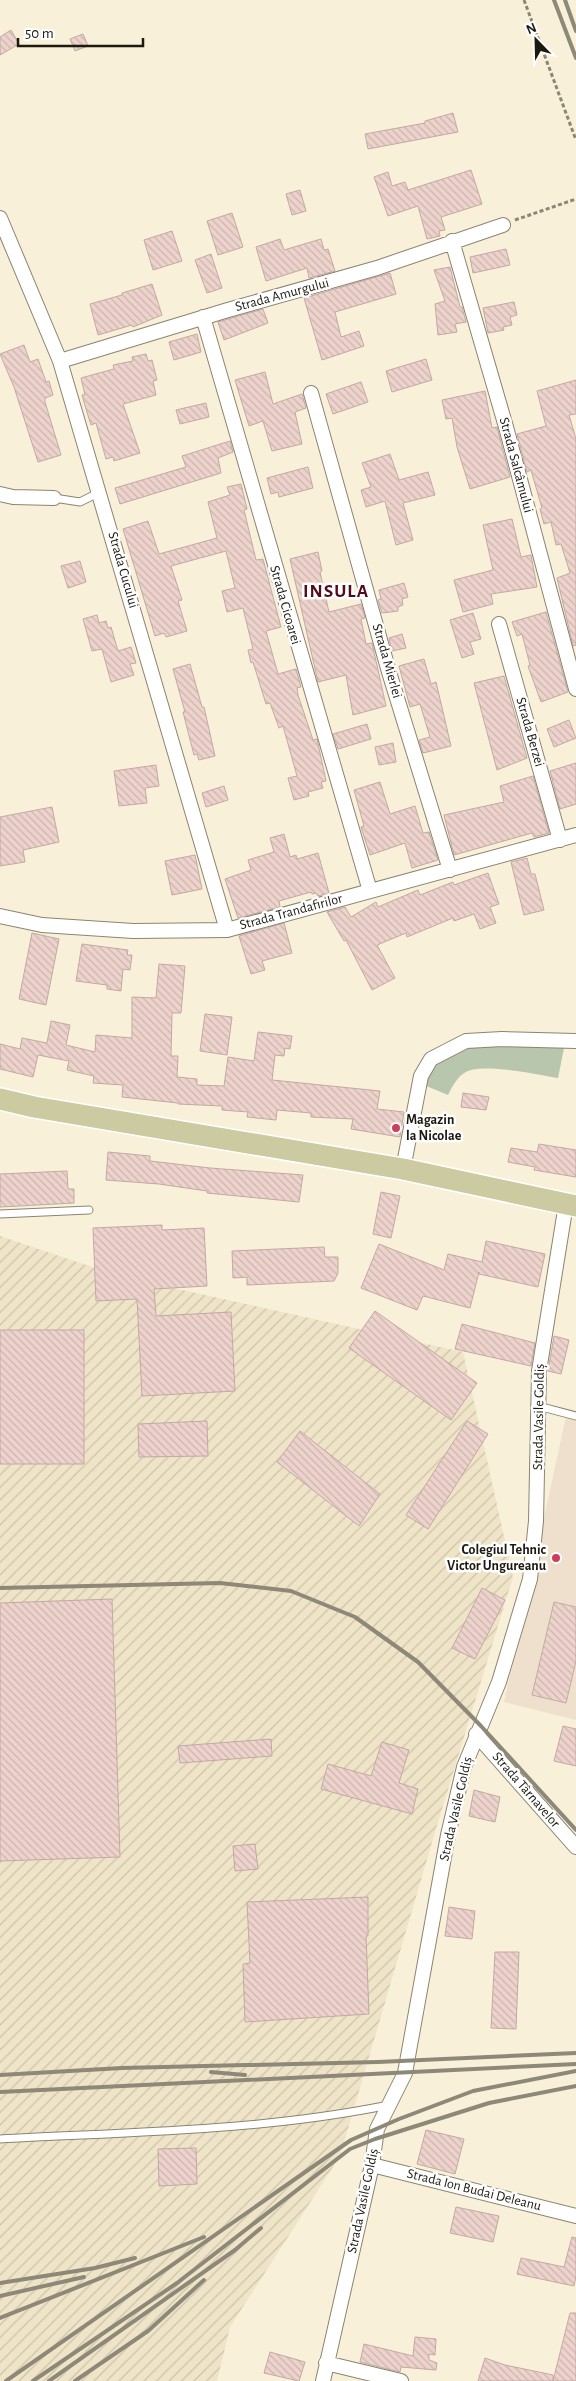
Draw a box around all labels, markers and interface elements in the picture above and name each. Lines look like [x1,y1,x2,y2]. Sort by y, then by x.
scale bar [18,15,142,47]
north arrow [511,15,561,65]
text: N [524,21,539,37]
text: 50 m [25,26,54,41]
street label: Strada Amurgului [234,276,330,314]
street label: Strada Salcâmului [497,416,535,514]
street label: Strada Cucului [105,530,141,610]
street label: Strada Cicoarei [267,564,303,646]
district label: INSULA [303,582,369,601]
street label: Strada Mierlei [370,622,404,700]
street label: Strada Berzei [513,696,547,768]
street label: Strada Trandafirilor [238,891,344,932]
place label: Magazin la Nicolae [406,1113,462,1143]
marker: Magazin la Nicolae [390,1122,402,1134]
street label: Strada Vasile Goldiș [531,1364,548,1470]
place label: Colegiul Tehnic Victor Ungureanu [447,1543,547,1573]
marker: Colegiul Tehnic Victor Ungureanu [550,1552,562,1564]
street label: Strada Târnavelor [490,1750,563,1831]
street label: Strada Vasile Goldiș [437,1755,476,1863]
street label: Strada Vasile Goldiș [345,2147,382,2255]
street label: Strada Ion Budai Deleanu [405,2167,543,2213]

